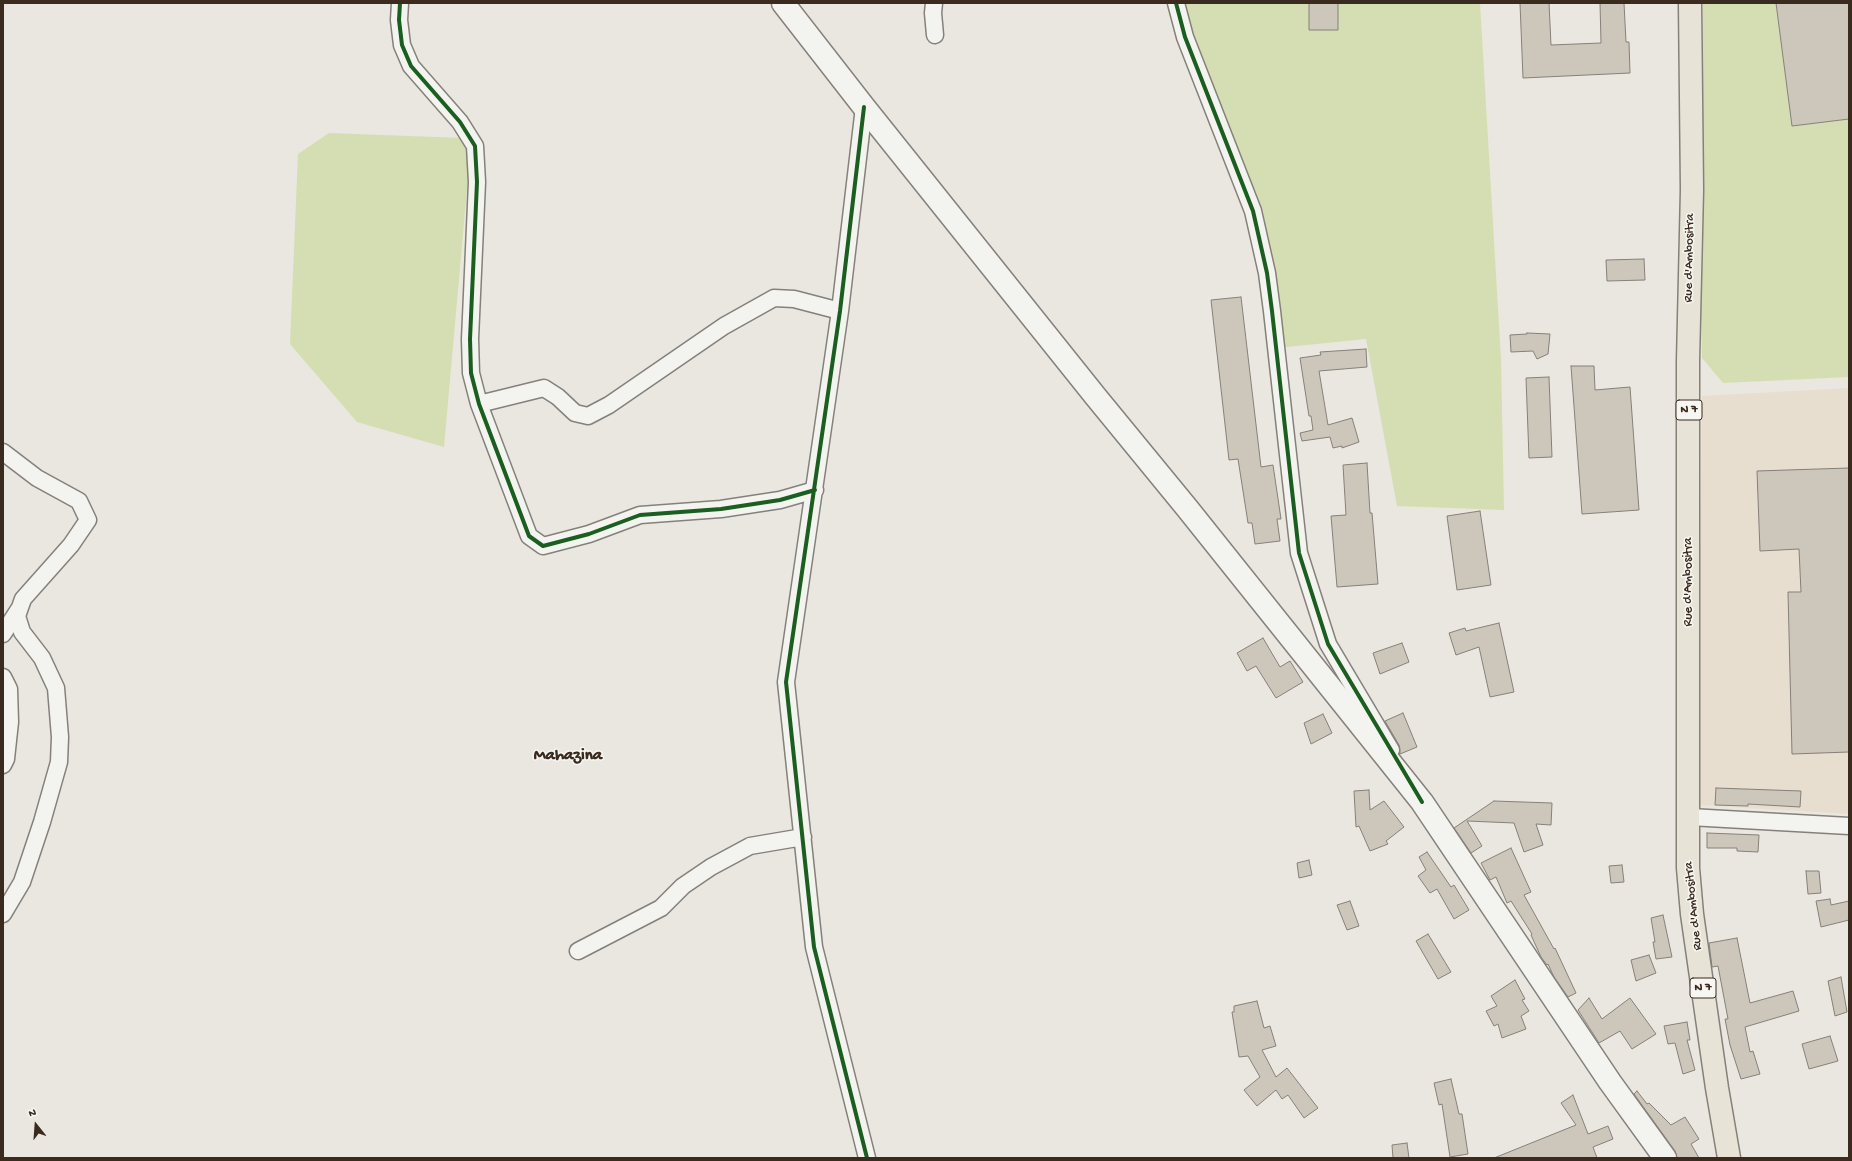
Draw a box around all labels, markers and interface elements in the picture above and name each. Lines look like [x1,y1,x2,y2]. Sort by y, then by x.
street label: Rue d'Ambositra [1681,213,1699,303]
road number: N 7 [1676,400,1702,420]
street label: Rue d'Ambositra [1681,538,1697,626]
district label: Mahazina [534,746,602,766]
street label: Rue d'Ambositra [1682,861,1706,951]
road number: N 7 [1690,978,1716,998]
north arrow [16,1105,56,1145]
text: N [27,1107,38,1120]

